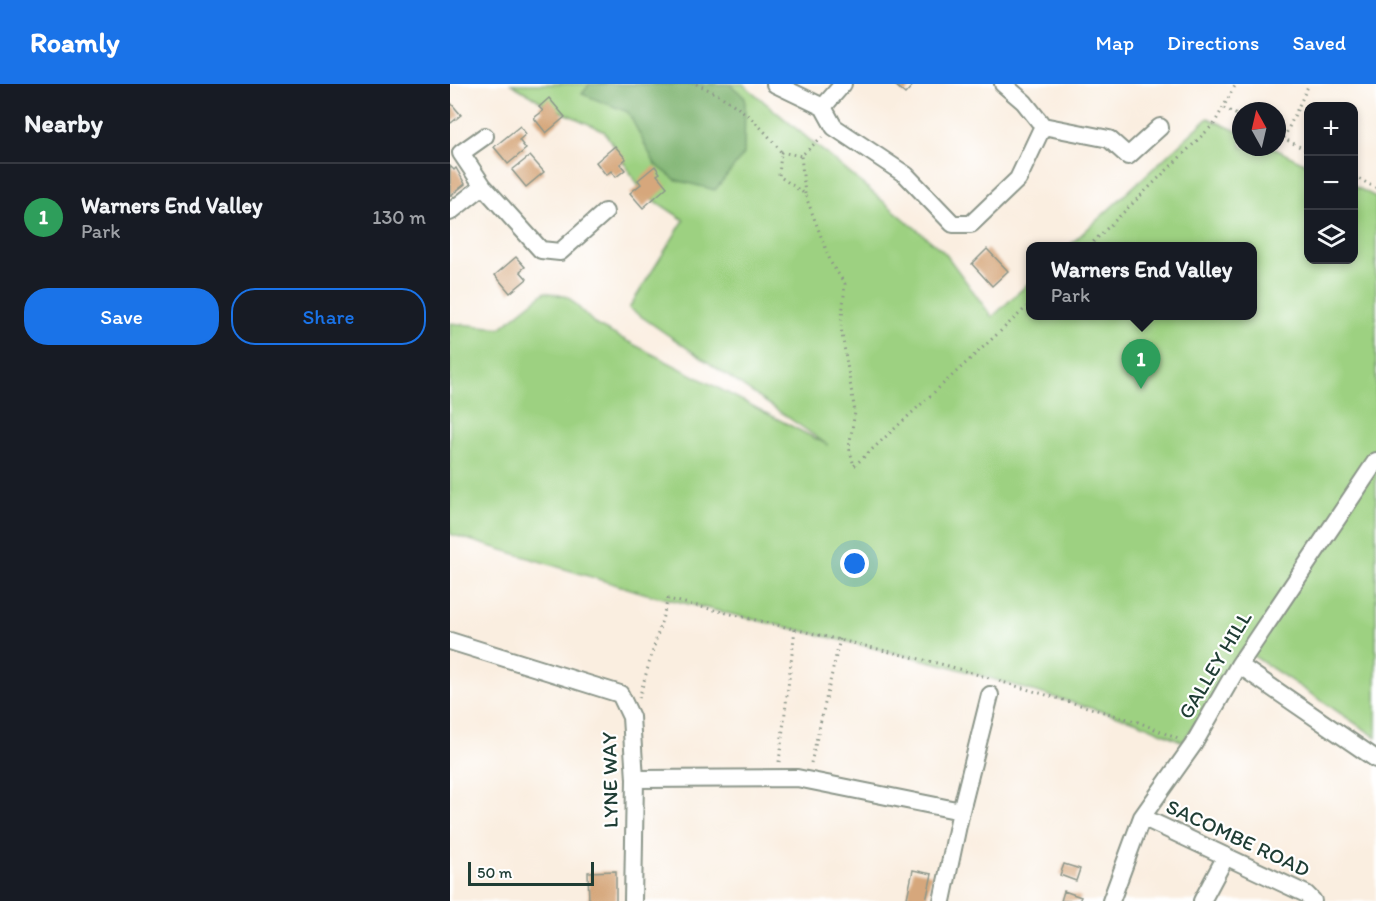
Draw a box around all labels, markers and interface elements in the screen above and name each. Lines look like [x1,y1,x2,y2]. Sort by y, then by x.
text: Roamly [30,25,120,59]
text: Map [1096,30,1134,55]
text: Directions [1167,30,1259,55]
text: Saved [1292,30,1346,55]
north arrow [1232,102,1286,156]
map controls [1304,102,1358,264]
button: + [1304,102,1358,156]
text: Nearby [24,107,103,139]
button: − [1304,156,1358,210]
text: Warners End Valley [81,192,262,219]
text: 1 [39,205,48,229]
text: 130 m [372,205,426,229]
button: layers [1304,210,1358,264]
text: Park [81,219,120,243]
popup [1026,242,1257,320]
text: Warners End Valley [1051,256,1232,283]
text: Park [1051,283,1090,307]
button: Save [24,288,219,345]
button: Share [231,288,426,345]
pin: 1 [1122,340,1160,389]
your location [840,549,869,578]
street label: GALLEY HILL [1173,606,1257,723]
street label: LYNE WAY [596,732,623,828]
street label: SACOMBE ROAD [1162,793,1314,882]
scale bar [468,859,594,886]
text: 50 m [477,863,512,882]

